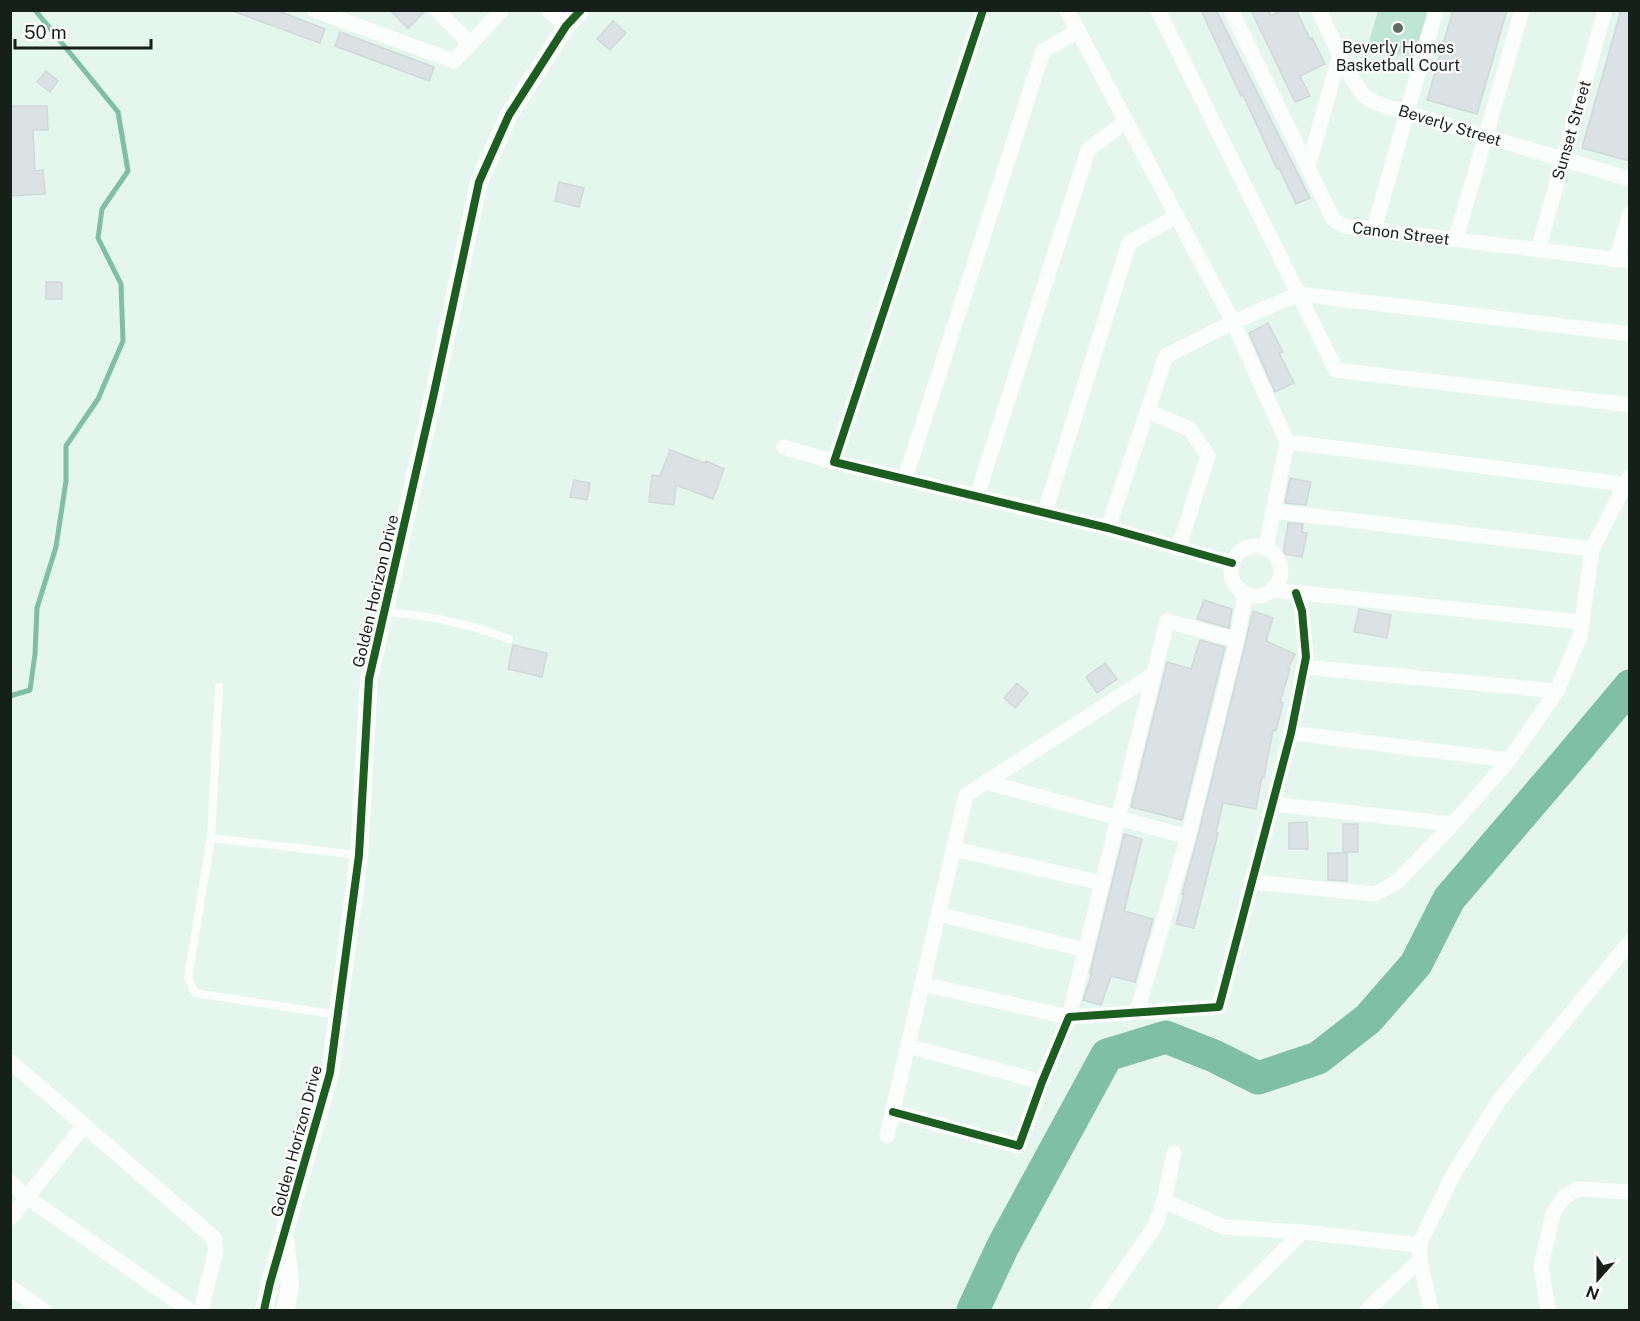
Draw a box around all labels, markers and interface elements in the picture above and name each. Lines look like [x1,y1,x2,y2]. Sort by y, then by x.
scale bar [15,12,152,50]
marker: Beverly Homes Basketball Court [1391,21,1405,35]
text: 50 m [24,22,67,43]
place label: Beverly Homes Basketball Court [1336,38,1460,75]
street label: Sunset Street [1548,78,1595,182]
street label: Beverly Street [1396,101,1504,150]
street label: Canon Street [1351,218,1451,249]
street label: Golden Horizon Drive [349,513,402,669]
street label: Golden Horizon Drive [267,1063,326,1219]
north arrow [1568,1249,1628,1309]
text: N [1584,1281,1602,1304]

